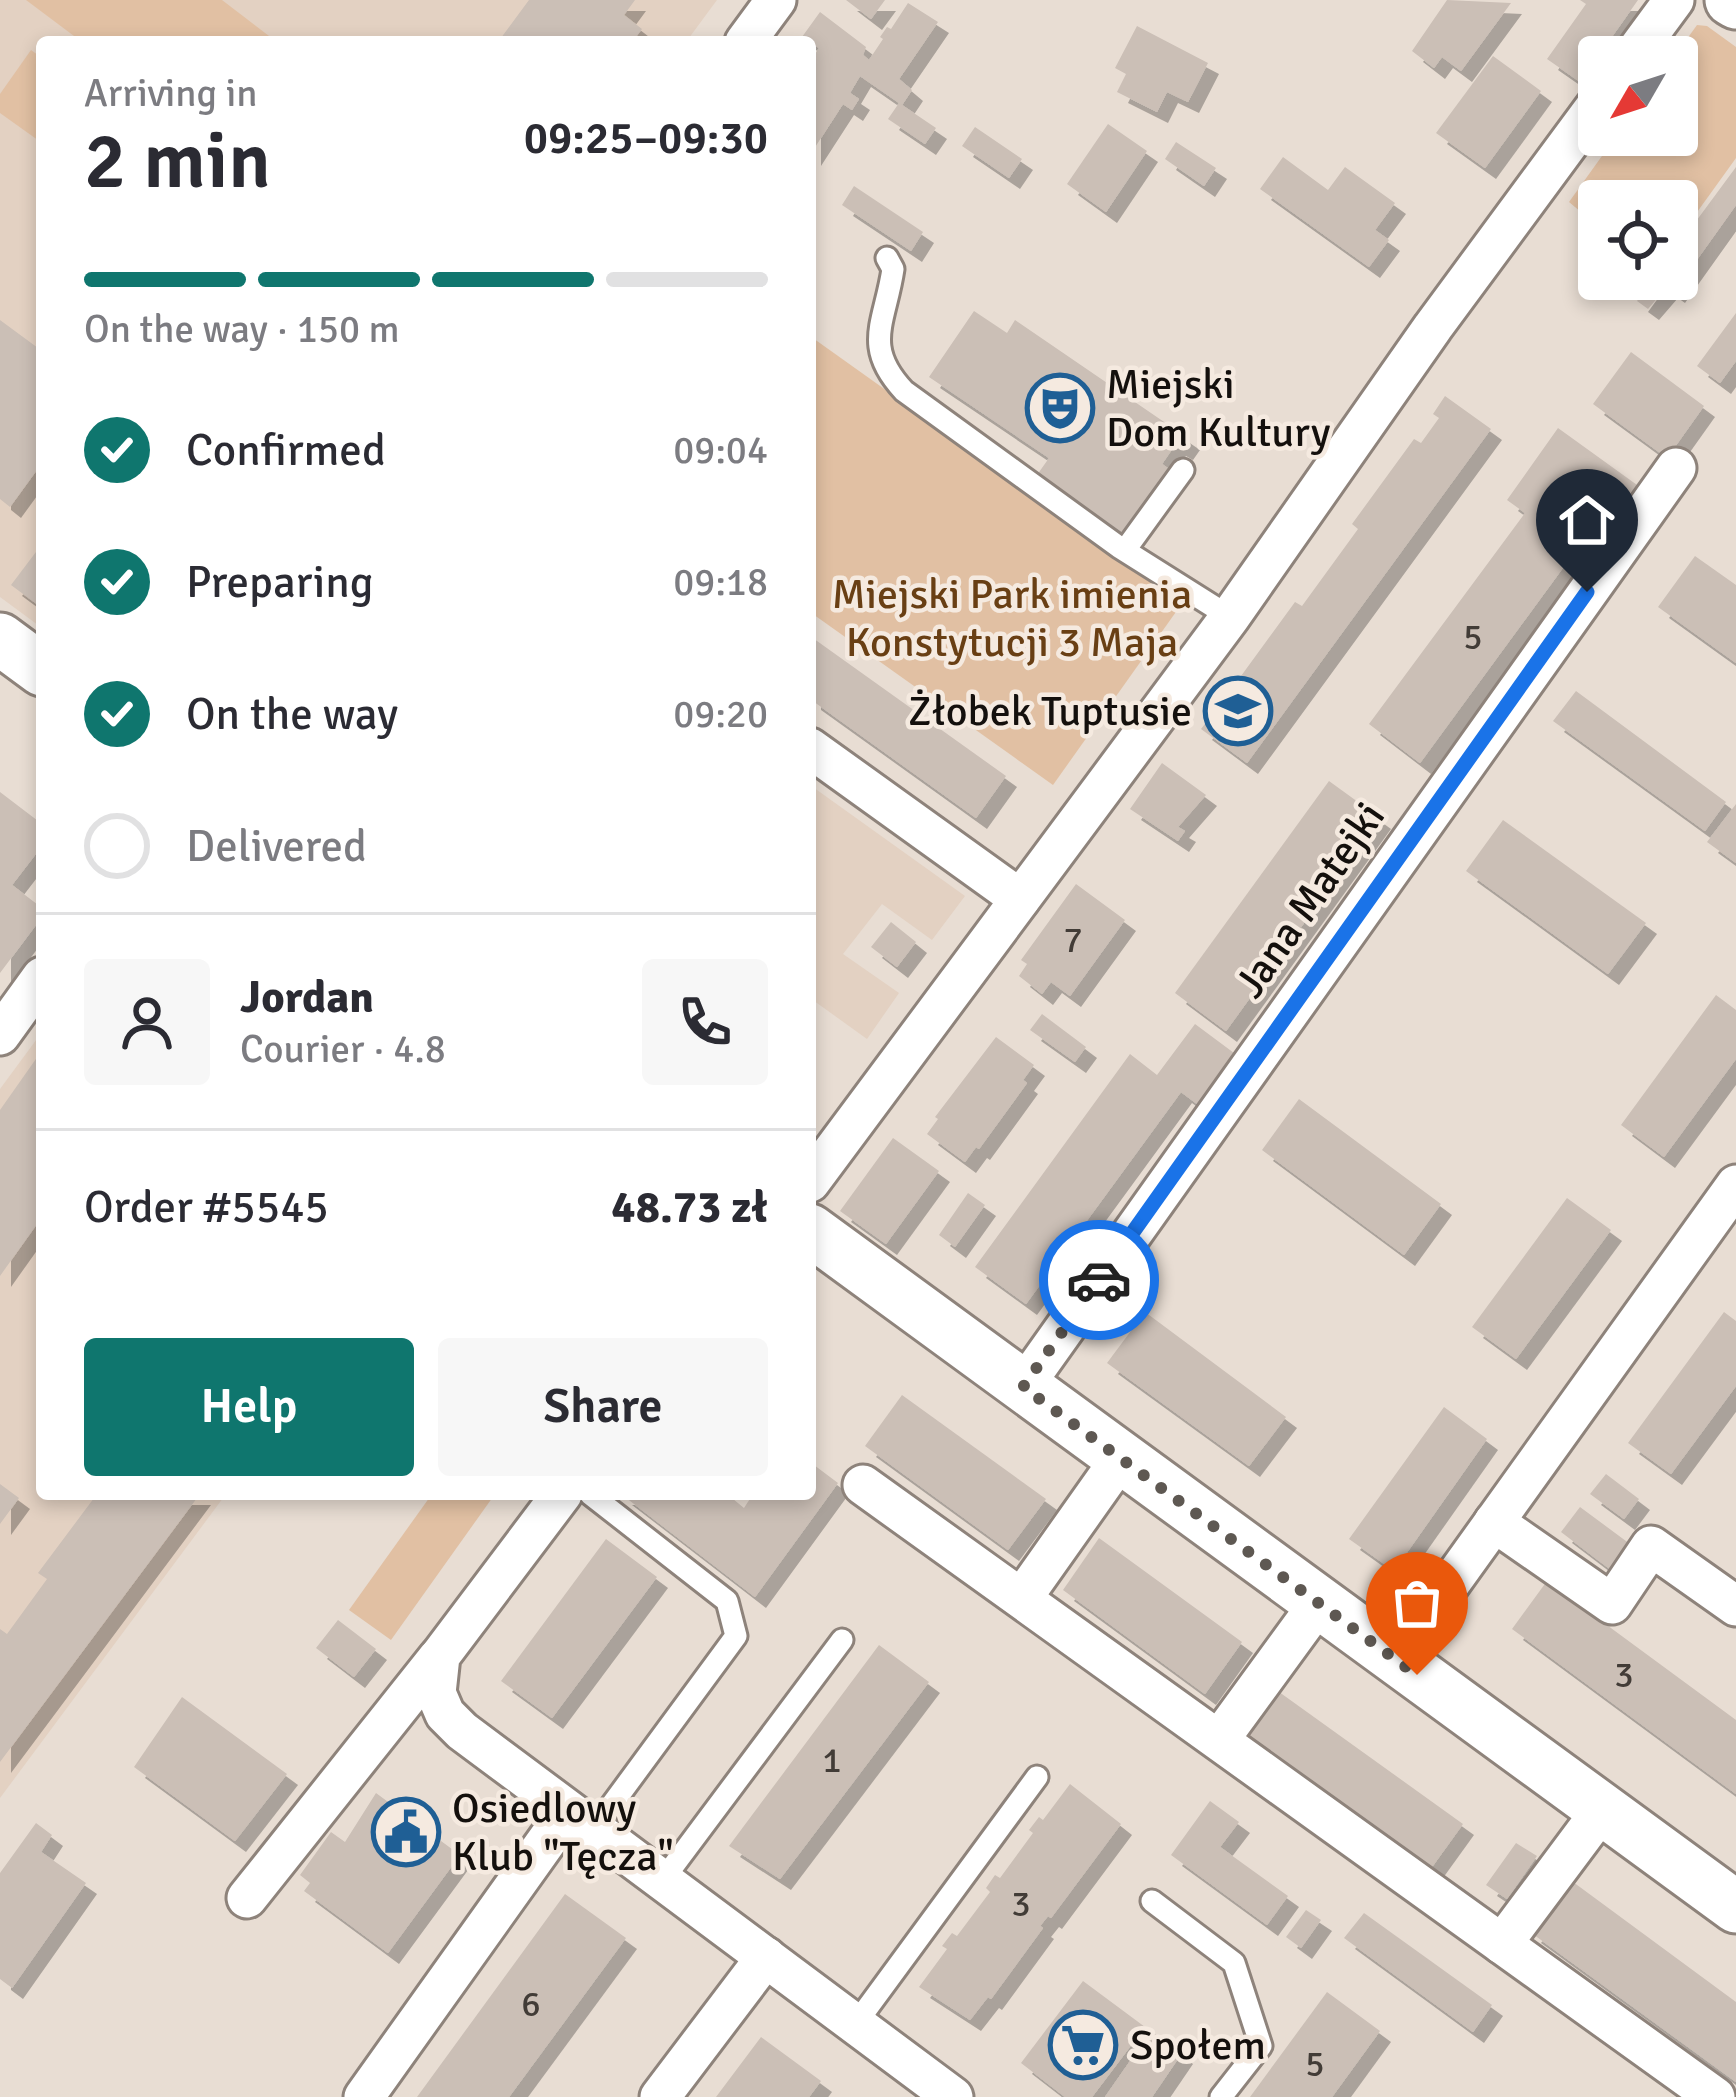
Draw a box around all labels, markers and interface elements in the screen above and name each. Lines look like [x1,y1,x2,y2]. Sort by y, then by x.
north arrow [1578,36,1698,156]
map controls [1578,36,1698,300]
text: Arriving in [84,69,258,117]
text: 09:25–09:30 [524,111,768,166]
text: 2 min [84,114,271,210]
button: locate [1578,180,1698,300]
text: On the way · 150 m [84,305,400,353]
place label: Miejski Dom Kultury [1106,359,1331,458]
theatre icon: Miejski Dom Kultury [1025,373,1095,443]
icon: check [84,417,150,483]
text: Confirmed [186,423,386,478]
text: 09:04 [673,426,768,474]
pin [1536,469,1638,592]
icon: home [1554,487,1620,553]
icon: check [84,549,150,615]
text: Preparing [186,555,374,610]
text: 09:18 [673,558,768,606]
park label: Miejski Park imienia Konstytucji 3 Maja [832,569,1192,668]
house number: 5 [1463,615,1483,660]
school or university icon: Żłobek Tuptusie [1203,676,1273,746]
icon: check [84,681,150,747]
place label: Żłobek Tuptusie [908,686,1192,737]
text: On the way [186,687,398,742]
text: 09:20 [673,690,768,738]
street label: Jana Matejki [1224,793,1396,1007]
text: Delivered [186,819,367,874]
house number: 7 [1063,918,1083,963]
button: person [84,959,210,1085]
button: phone [642,959,768,1085]
text: Jordan [240,970,374,1025]
text: Courier · 4.8 [240,1025,446,1073]
text: Order #5545 [84,1180,329,1235]
text: 48.73 zł [611,1180,768,1235]
courier [1039,1220,1159,1340]
icon: car [1066,1247,1132,1313]
button: Help [84,1338,414,1476]
button: Share [438,1338,768,1476]
pin [1366,1552,1468,1675]
icon: bag [1384,1570,1450,1636]
house number: 3 [1614,1653,1634,1698]
house number: 1 [822,1738,842,1783]
place label: Osiedlowy Klub "Tęcza" [452,1783,674,1882]
public building icon: Osiedlowy Klub "Tęcza" [371,1797,441,1867]
house number: 3 [1011,1882,1031,1927]
house number: 6 [521,1982,541,2027]
supermarket icon: Społem [1048,2010,1118,2080]
place label: Społem [1130,2020,1266,2071]
house number: 5 [1305,2042,1325,2087]

